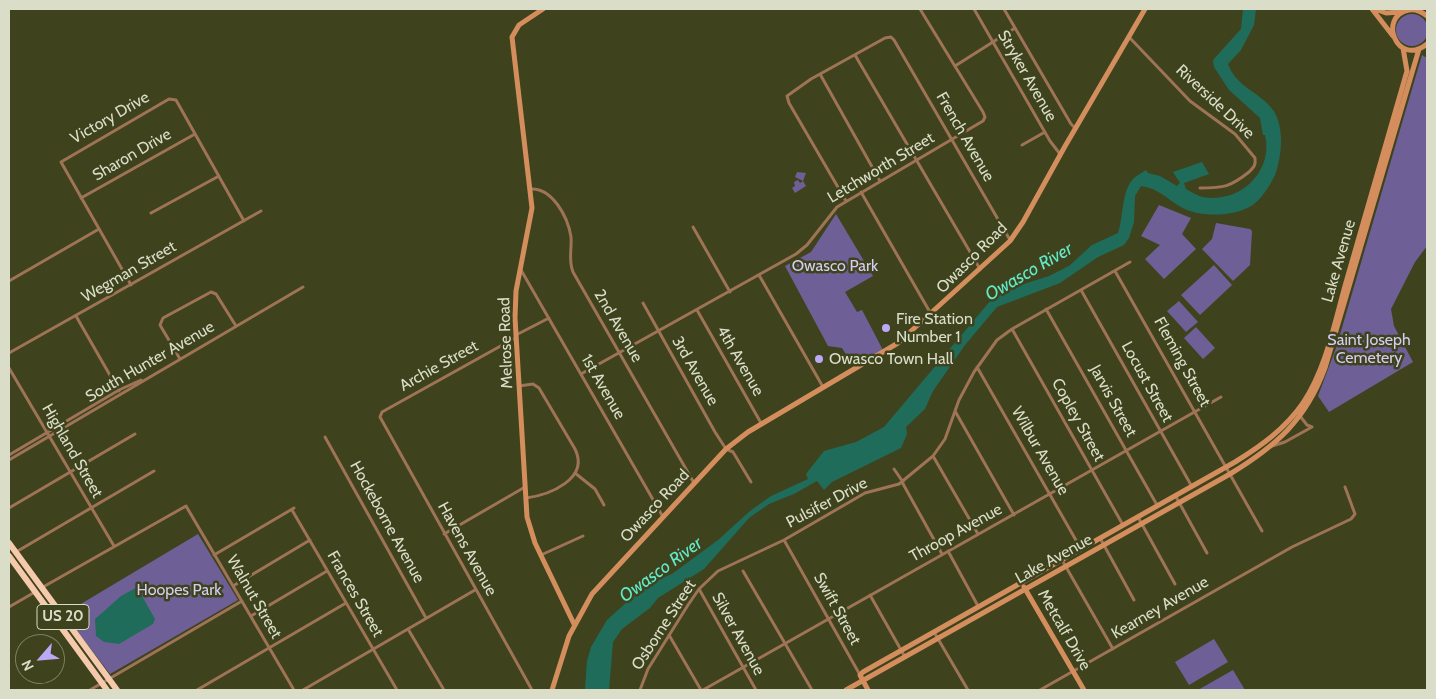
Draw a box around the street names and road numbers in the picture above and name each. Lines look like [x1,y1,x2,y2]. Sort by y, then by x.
street label: Stryker Avenue [993,27,1061,125]
street label: Riverside Drive [1172,61,1258,143]
street label: Victory Drive [67,88,153,148]
street label: French Avenue [932,89,998,185]
street label: Sharon Drive [89,125,175,185]
street label: Letchworth Street [824,129,938,207]
street label: Lake Avenue [1318,217,1360,305]
street label: Owasco Road [933,219,1011,297]
street label: Wegman Street [78,237,180,307]
street label: 2nd Avenue [590,286,646,366]
street label: Melrose Road [495,297,517,389]
street label: Fleming Street [1150,314,1214,410]
street label: South Hunter Avenue [82,317,218,407]
street label: 4th Avenue [712,323,768,399]
street label: 3rd Avenue [668,333,722,409]
street label: Archie Street [396,337,482,395]
street label: Locust Street [1117,338,1177,426]
street label: 1st Avenue [577,351,629,423]
street label: Jarvis Street [1085,362,1141,440]
street label: Copley Street [1047,375,1109,465]
street label: Highland Street [37,401,107,501]
street label: Wilbur Avenue [1007,403,1073,499]
street label: Hockeborne Avenue [346,458,428,586]
street label: Owasco Road [616,466,694,546]
street label: Pulsifer Drive [783,474,871,532]
street label: Havens Avenue [433,499,501,599]
street label: Throop Avenue [906,500,1006,566]
street label: Lake Avenue [1012,530,1096,588]
street label: Frances Street [323,548,387,640]
street label: Walnut Street [222,552,286,642]
street label: Swift Street [809,570,865,648]
street label: Kearney Avenue [1108,572,1212,644]
street label: Osborne Street [628,576,700,674]
street label: Metcalf Drive [1033,586,1095,674]
street label: Silver Avenue [707,589,769,679]
road number: US 20 [37,604,89,630]

